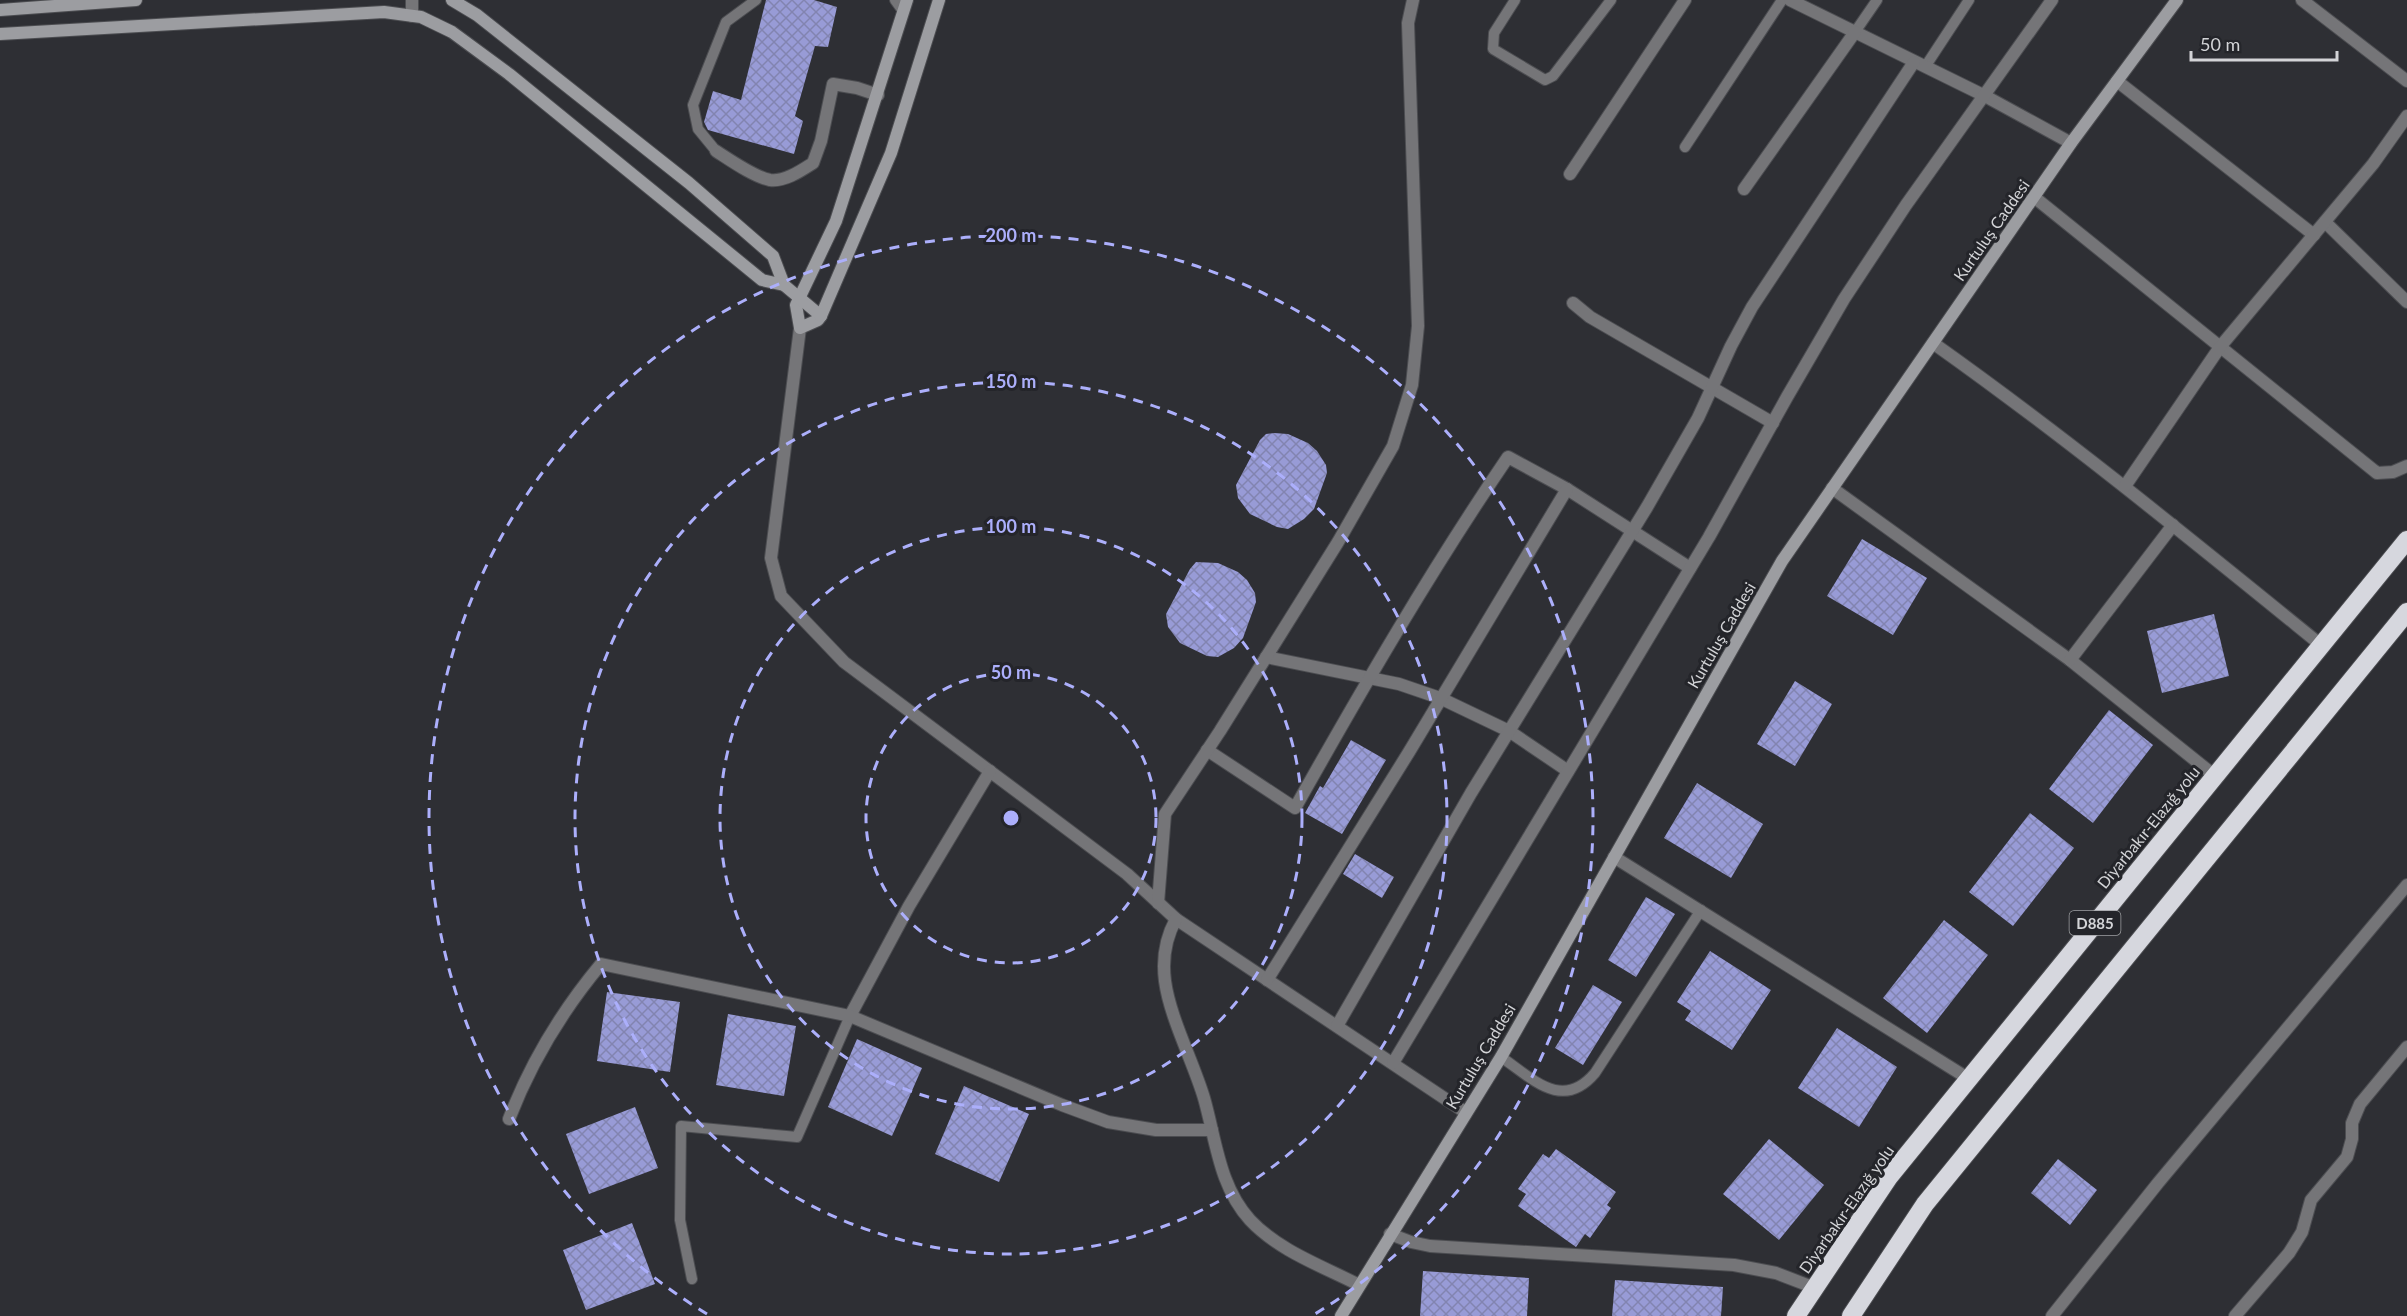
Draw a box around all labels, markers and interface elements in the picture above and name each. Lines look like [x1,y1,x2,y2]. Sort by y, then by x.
scale bar [2191,24,2336,62]
text: 50 m [2200,33,2240,55]
street label: Kurtuluş Caddesi [1949,176,2033,284]
text: 200 m [986,224,1036,246]
text: 150 m [986,370,1036,392]
text: 100 m [986,515,1036,537]
street label: Kurtuluş Caddesi [1683,579,1759,691]
text: 50 m [991,661,1031,683]
street label: Diyarbakır-Elazığ yolu [2093,762,2203,892]
centre of rings [1001,808,1021,828]
road number: D885 [2070,911,2120,935]
street label: Kurtuluş Caddesi [1441,1000,1519,1112]
street label: Diyarbakır-Elazığ yolu [1795,1141,1897,1277]

